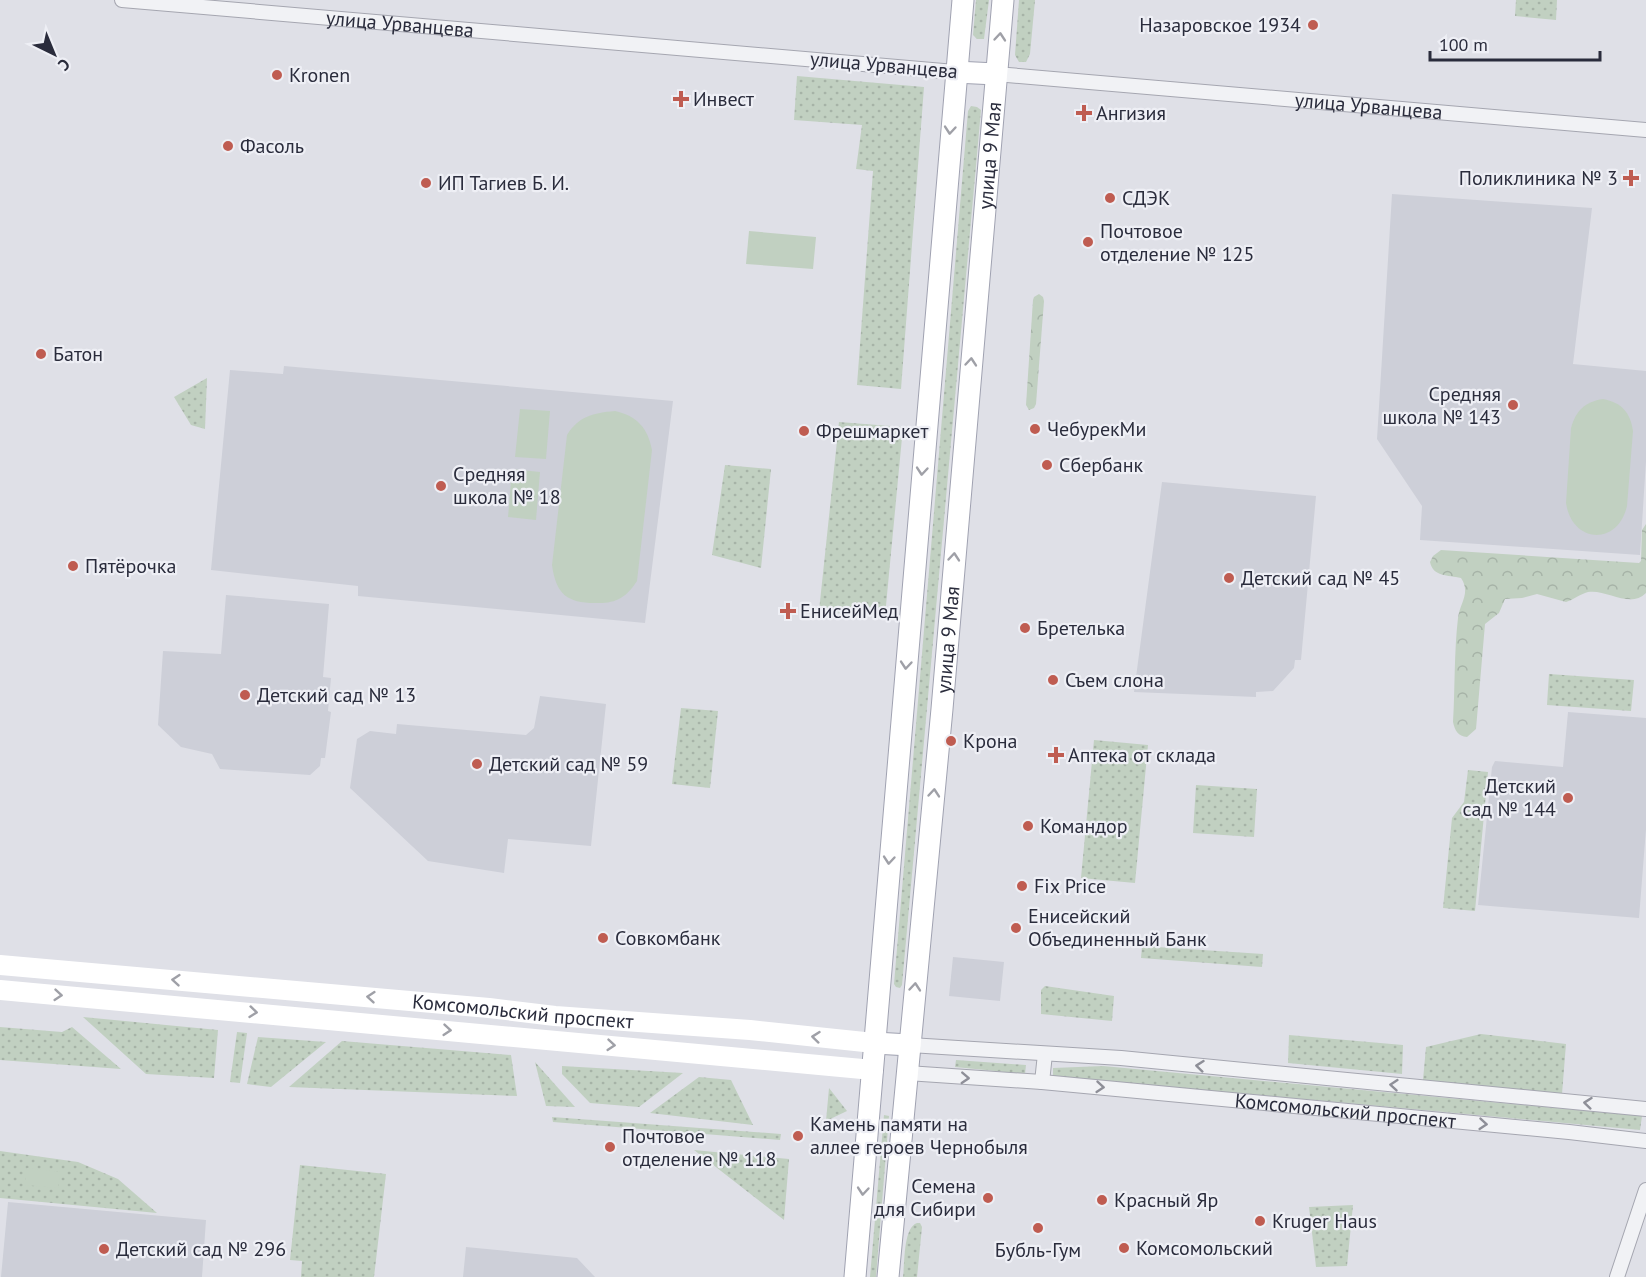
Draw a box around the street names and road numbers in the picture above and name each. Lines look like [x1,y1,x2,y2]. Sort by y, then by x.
street label: улица Урванцева [325,5,475,43]
street label: улица Урванцева [809,46,959,84]
street label: улица Урванцева [1294,87,1444,125]
street label: улица 9 Мая [972,101,1007,210]
street label: улица 9 Мая [930,585,966,695]
street label: Комсомольский проспект [411,988,634,1035]
street label: Комсомольский проспект [1234,1087,1457,1134]

